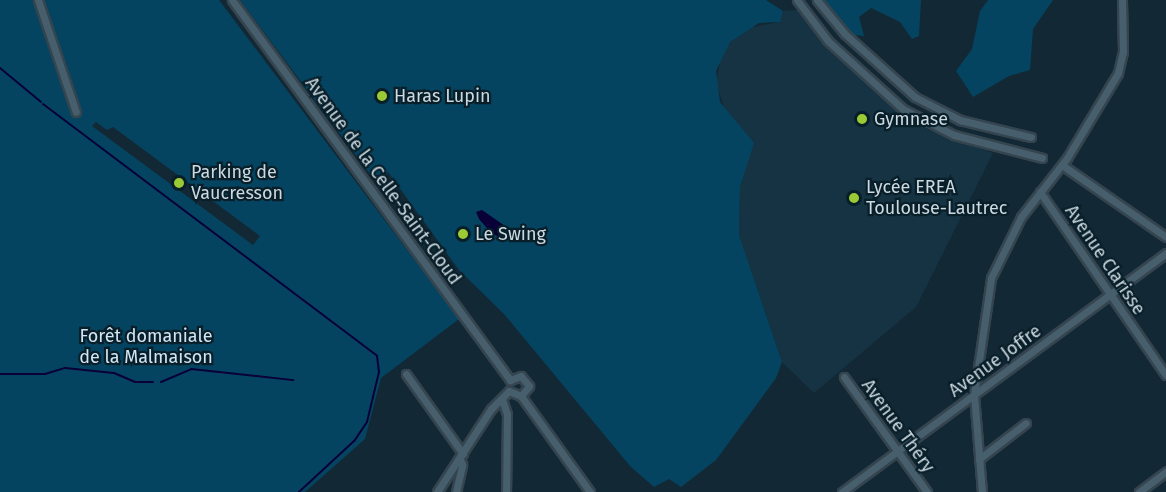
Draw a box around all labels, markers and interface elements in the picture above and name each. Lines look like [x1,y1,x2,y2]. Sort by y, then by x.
street label: Avenue de la Celle-Saint-Cloud [300,73,466,289]
place label: Haras Lupin [394,85,491,107]
marker: Haras Lupin [375,89,389,103]
place label: Gymnase [874,108,948,130]
marker: Gymnase [855,112,869,126]
place label: Parking de Vaucresson [191,162,283,204]
marker: Parking de Vaucresson [172,176,186,190]
place label: Lycée EREA Toulouse-Lautrec [866,177,1007,219]
marker: Lycée EREA Toulouse-Lautrec [847,191,861,205]
street label: Avenue Clarisse [1060,201,1150,319]
place label: Le Swing [475,223,546,245]
marker: Le Swing [456,227,470,241]
street label: Avenue Joffre [945,320,1045,402]
park label: Forêt domaniale de la Malmaison [79,326,213,368]
street label: Avenue Théry [857,375,939,477]

